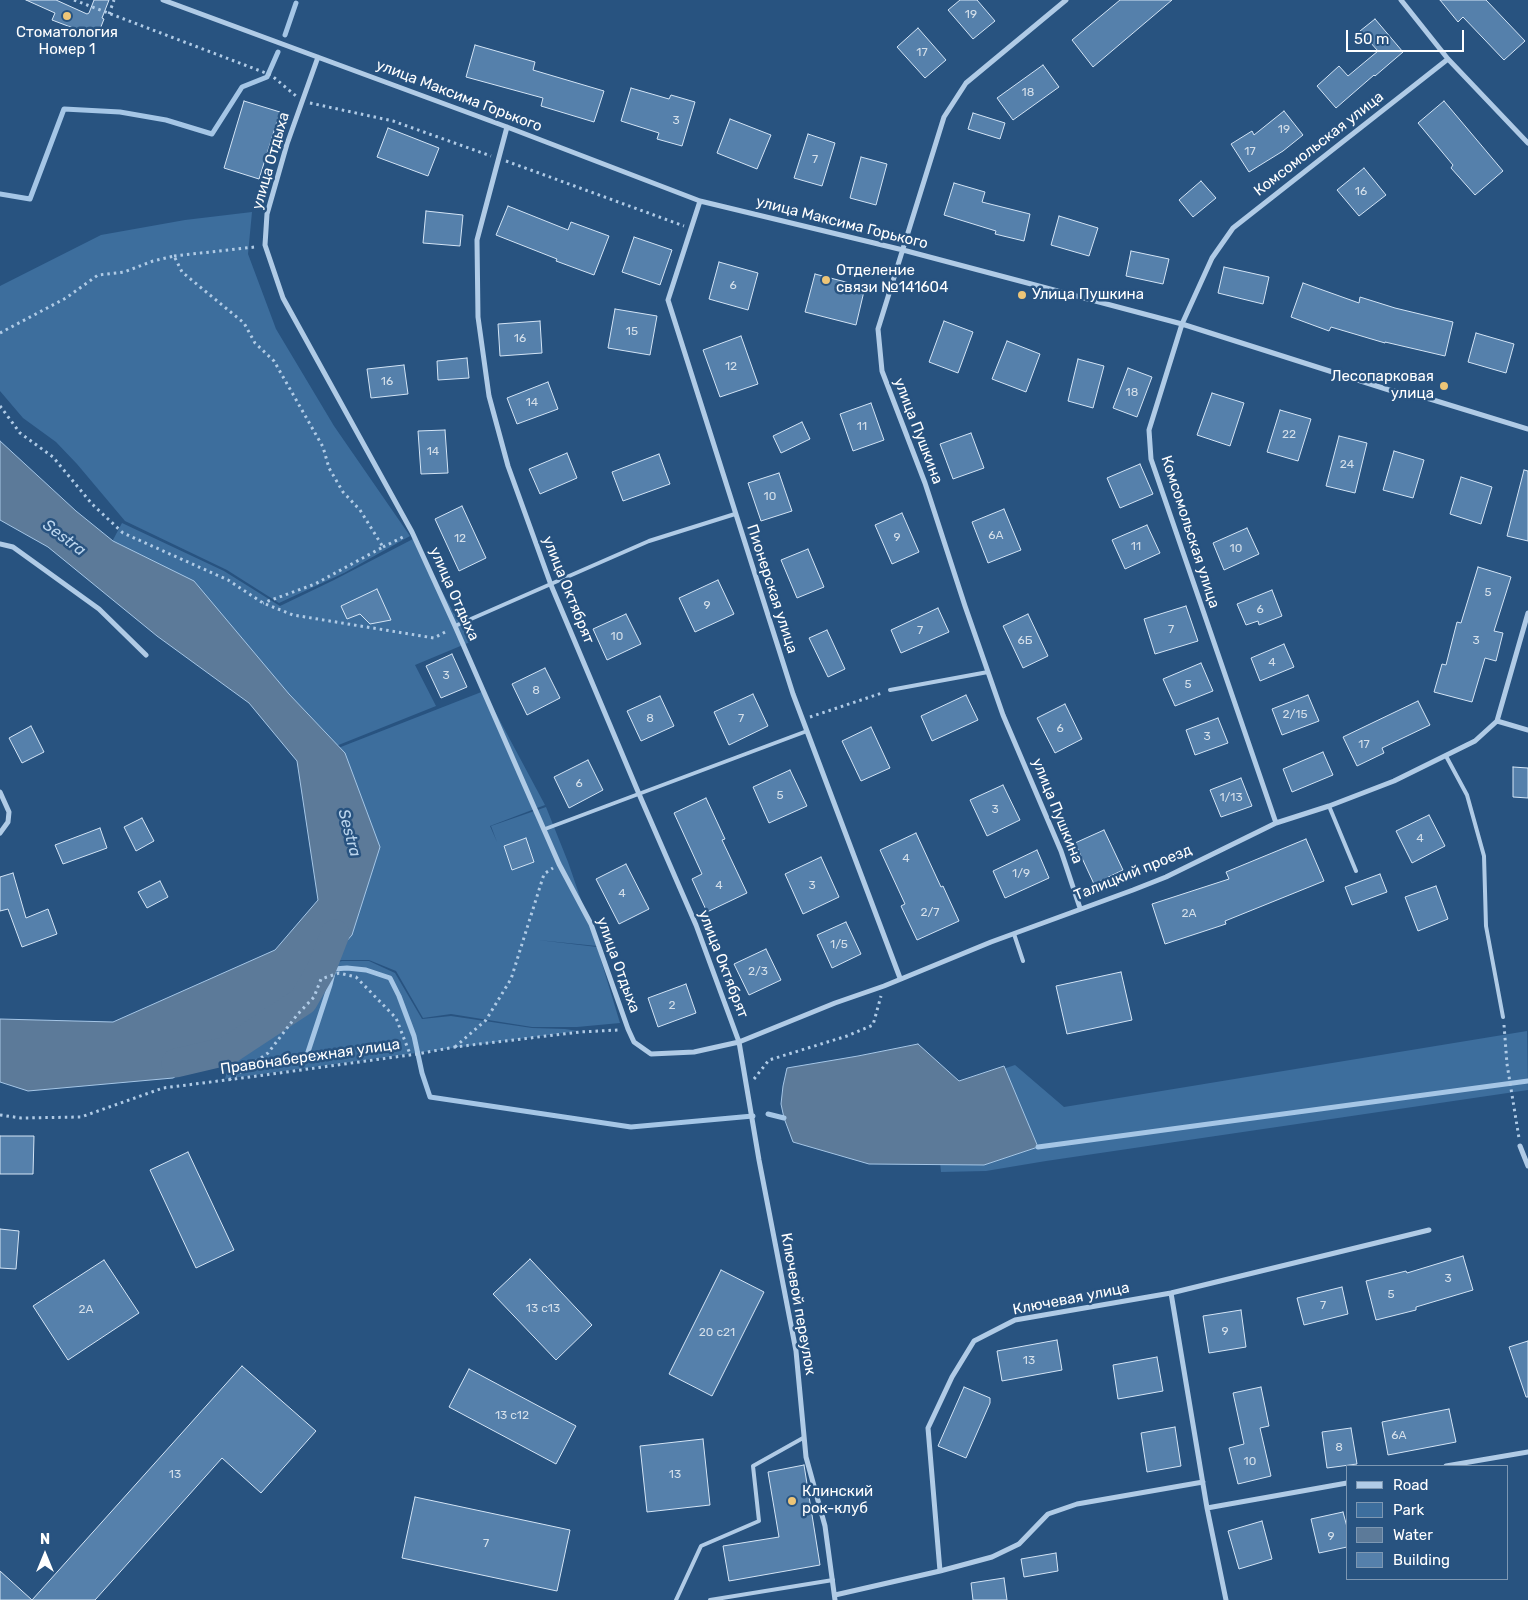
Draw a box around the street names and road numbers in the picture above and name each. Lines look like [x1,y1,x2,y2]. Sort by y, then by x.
street label: улица Максима Горького [373,56,545,136]
street label: Комсомольская улица [1251,88,1387,200]
street label: улица Отдыха [248,110,294,212]
street label: улица Максима Горького [754,193,930,253]
street label: улица Пушкина [890,375,946,487]
street label: Комсомольская улица [1157,453,1223,611]
street label: Пионерская улица [743,522,801,656]
street label: улица Октябрят [538,534,598,646]
street label: улица Отдыха [425,544,483,644]
street label: улица Пушкина [1028,756,1086,866]
street label: Талицкий проезд [1071,841,1195,905]
street label: улица Октябрят [694,907,752,1021]
street label: улица Отдыха [592,915,644,1015]
street label: Правонабережная улица [219,1035,401,1079]
street label: Ключевой переулок [777,1231,819,1377]
street label: Ключевая улица [1011,1279,1131,1319]

